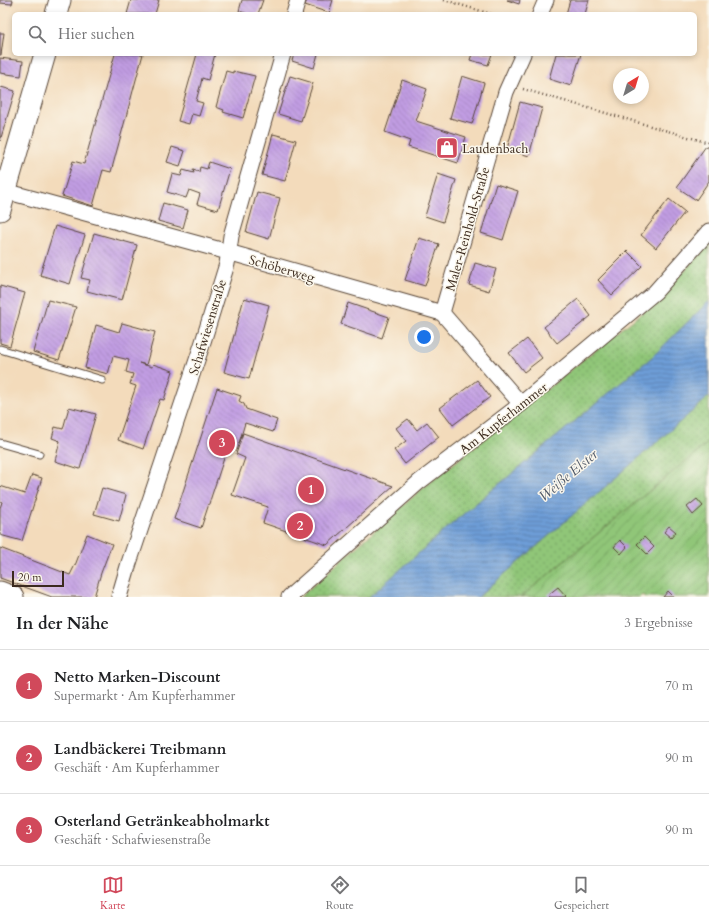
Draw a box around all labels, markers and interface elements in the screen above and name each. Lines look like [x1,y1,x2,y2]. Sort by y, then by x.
search box [12,12,697,56]
icon: search [26,23,48,45]
text: Hier suchen [58,24,135,44]
north arrow [613,68,649,104]
shop icon: Laudenbach [434,135,460,161]
place label: Laudenbach [462,140,529,158]
street label: Maler-Reinhold-Straße [442,165,494,293]
street label: Schöberweg [247,251,317,287]
street label: Schafwiesenstraße [185,277,231,377]
your location [414,327,434,347]
street label: Am Kupferhammer [456,378,552,459]
pin: 3 [209,428,235,458]
water label: Weiße Elster [535,445,602,506]
pin: 1 [298,475,324,505]
pin: 2 [287,511,313,541]
scale bar [12,569,64,588]
text: 20 m [18,570,42,585]
text: In der Nähe [16,612,109,635]
text: 3 Ergebnisse [624,614,693,632]
text: Netto Marken-Discount [54,667,220,687]
text: 1 [26,677,32,695]
text: 70 m [665,677,693,695]
text: Supermarkt · Am Kupferhammer [54,687,235,705]
text: Landbäckerei Treibmann [54,739,226,759]
text: 2 [26,749,32,767]
text: 90 m [665,749,693,767]
text: Geschäft · Am Kupferhammer [54,759,219,777]
text: Osterland Getränkeabholmarkt [54,811,270,831]
text: 3 [26,821,32,839]
text: 90 m [665,821,693,839]
text: Geschäft · Schafwiesenstraße [54,831,211,849]
tab: Karte [100,874,126,913]
tab: Route [326,874,354,913]
tab: Gespeichert [554,874,609,913]

